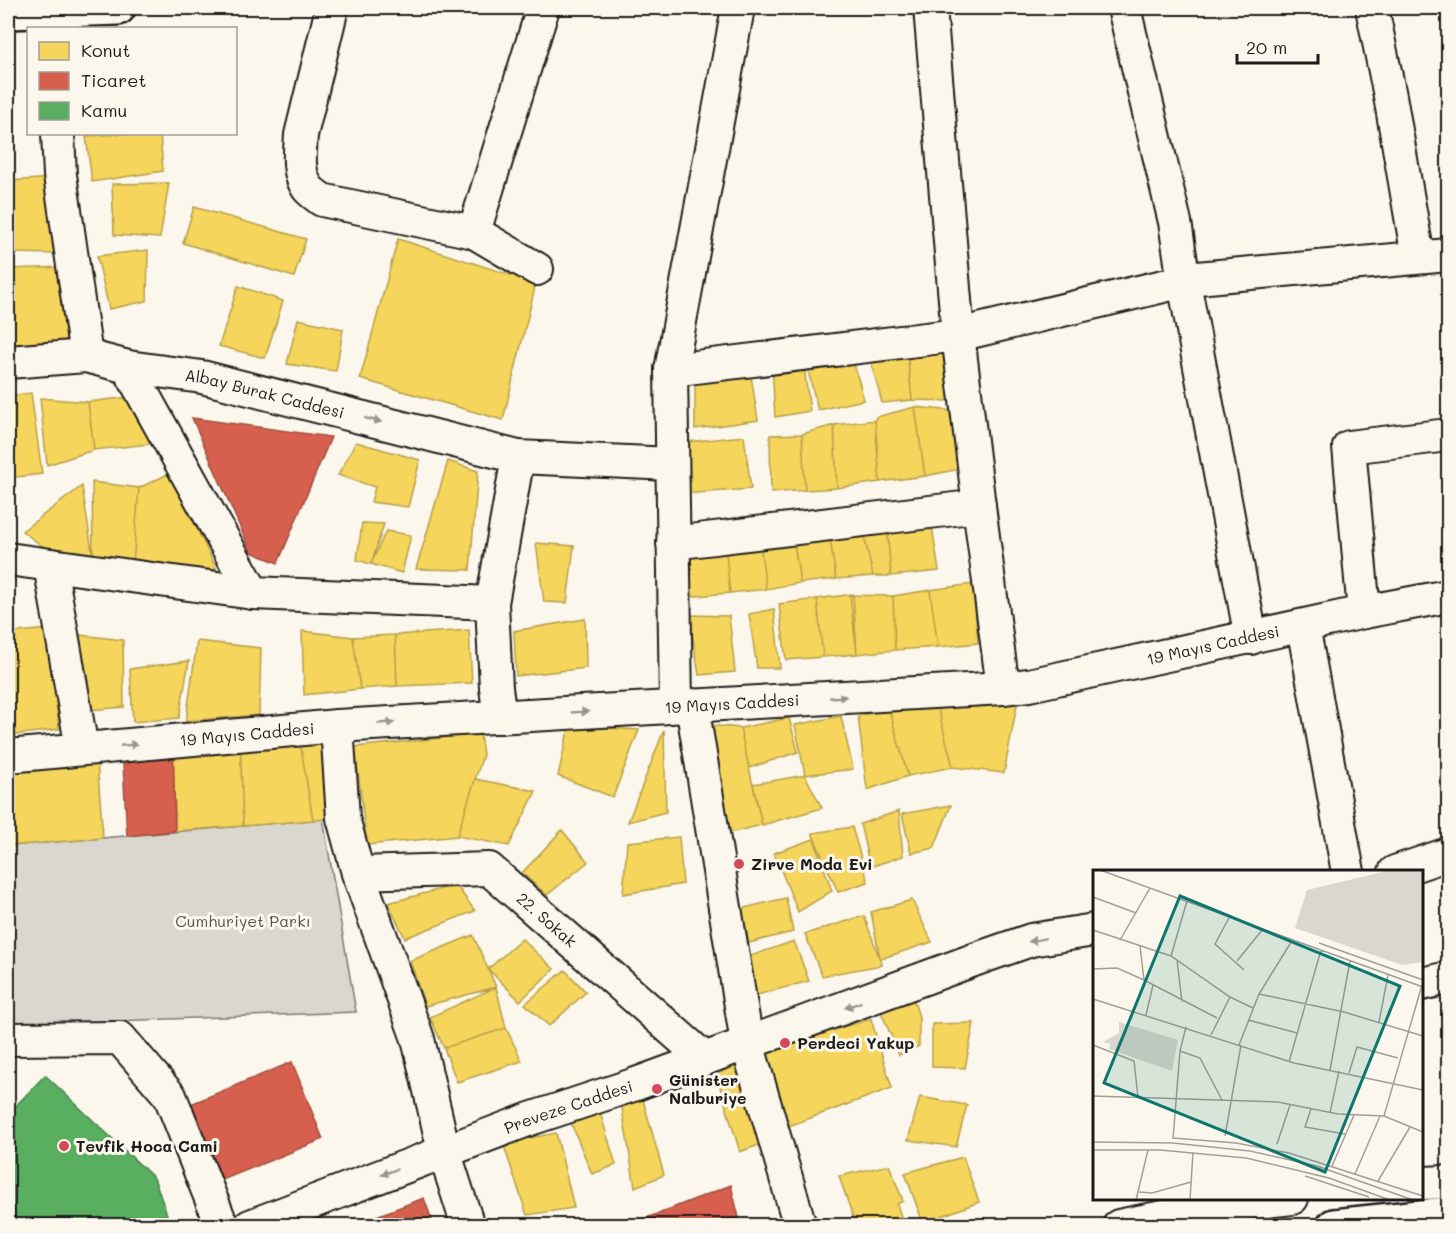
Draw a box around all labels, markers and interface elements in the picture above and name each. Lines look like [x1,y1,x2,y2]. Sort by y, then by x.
legend [27,27,237,135]
scale bar [1237,27,1318,65]
text: 20 m [1246,35,1287,59]
text: Konut [81,38,130,62]
text: Ticaret [81,68,146,92]
text: Kamu [81,98,127,122]
street label: Albay Burak Caddesi [184,364,347,423]
one-way arrow [364,416,382,426]
street label: 19 Mayıs Caddesi [1145,620,1281,669]
street label: 19 Mayıs Caddesi [664,689,800,717]
one-way arrow [828,692,847,701]
one-way arrow [571,707,590,716]
street label: 19 Mayıs Caddesi [179,717,315,750]
one-way arrow [376,719,395,728]
one-way arrow [119,740,138,750]
place label: Zirve Moda Evi [751,853,873,874]
marker: Zirve Moda Evi [732,857,746,871]
inset map [1093,870,1423,1200]
street label: 22. Sokak [513,887,582,951]
park label: Cumhuriyet Parkı [175,910,311,931]
one-way arrow [1027,936,1046,945]
one-way arrow [844,1000,862,1010]
place label: Perdeci Yakup [797,1032,914,1053]
marker: Perdeci Yakup [778,1036,792,1050]
place label: Günister Nalburiye [669,1069,747,1108]
street label: Preveze Caddesi [501,1075,635,1138]
marker: Günister Nalburiye [650,1082,664,1096]
place label: Tevfik Hoca Cami [76,1135,218,1156]
marker: Tevfik Hoca Cami [57,1139,71,1153]
one-way arrow [380,1167,398,1177]

